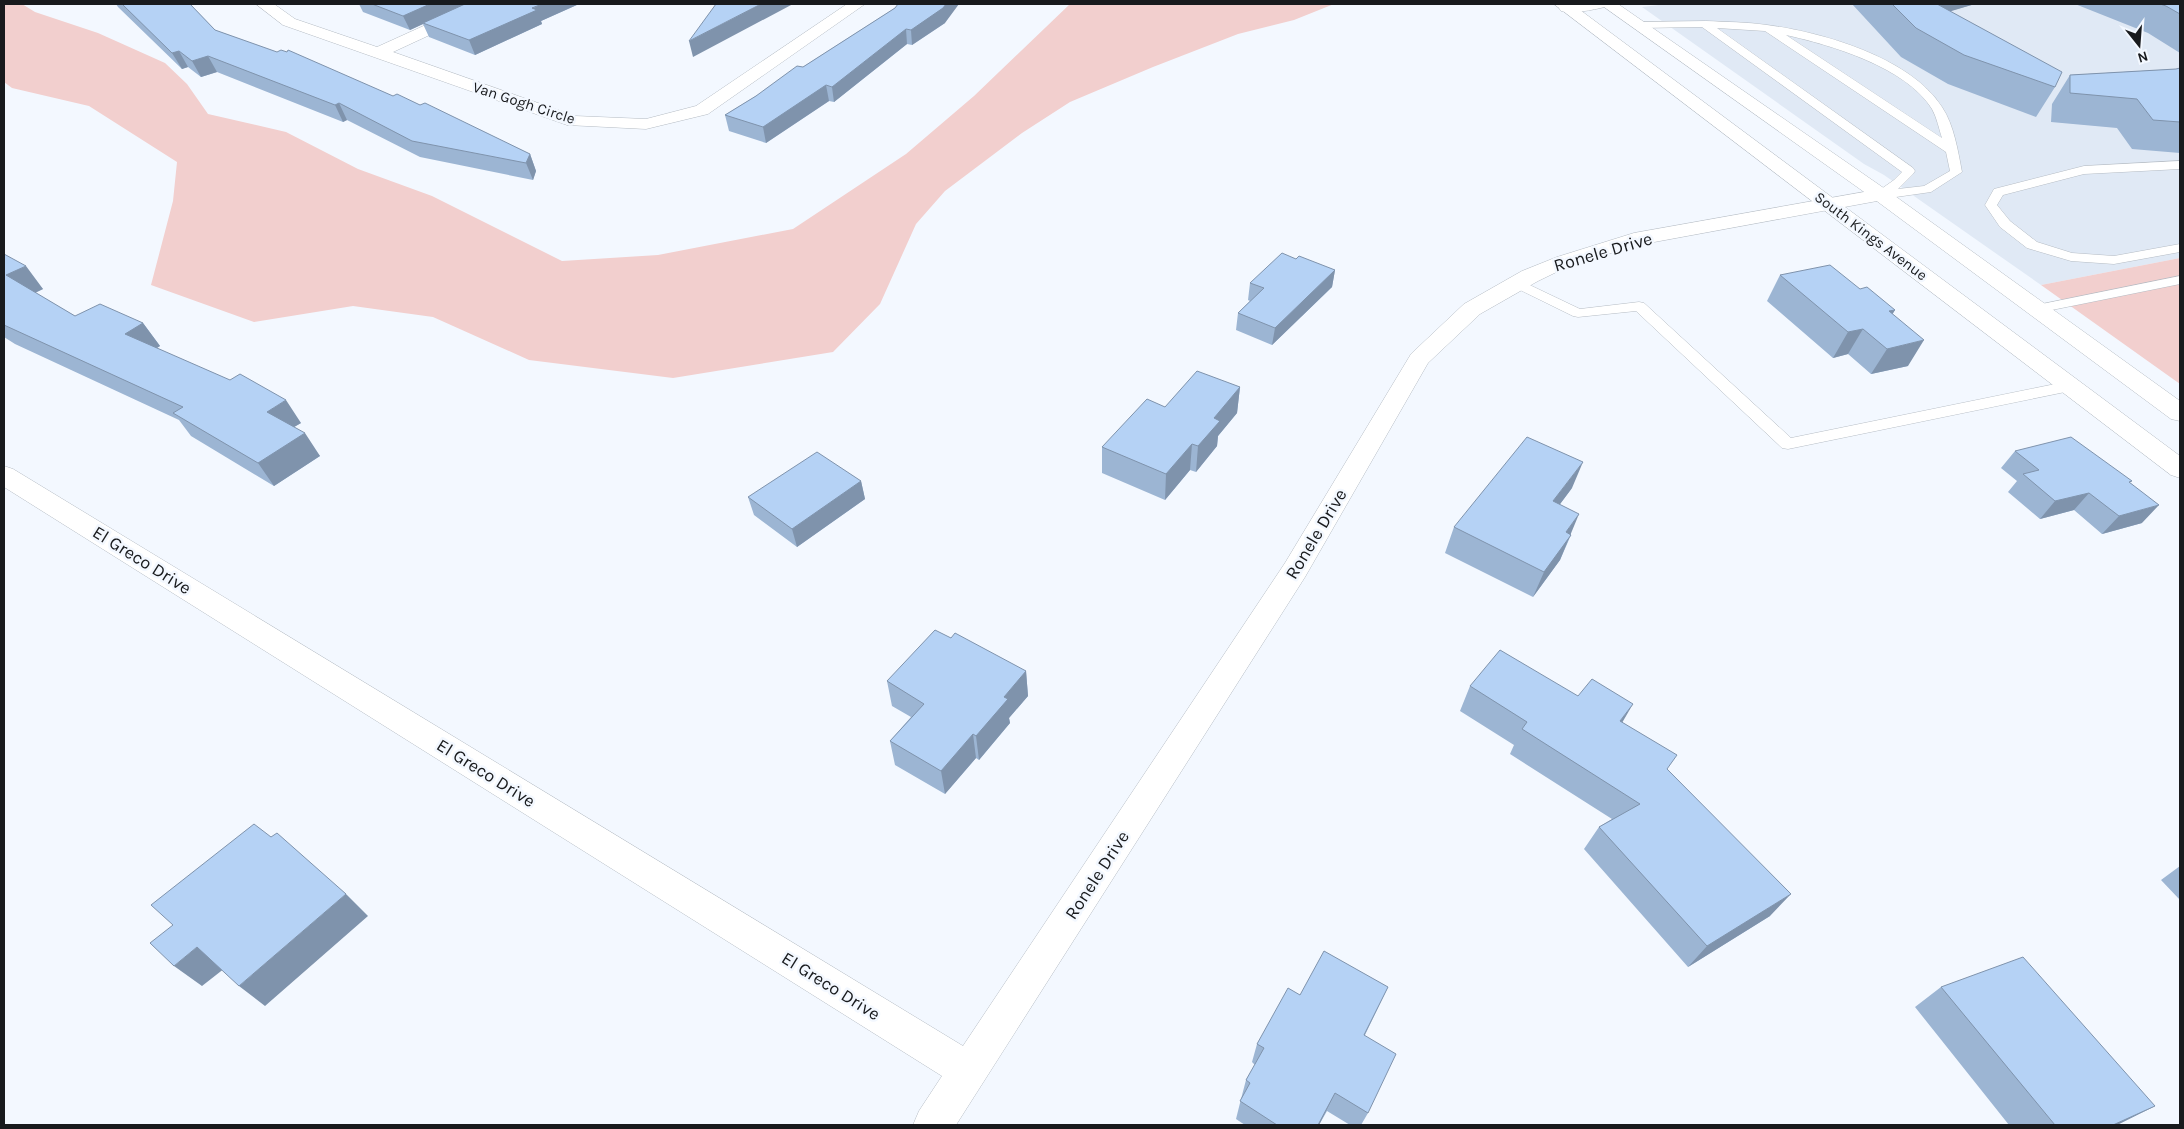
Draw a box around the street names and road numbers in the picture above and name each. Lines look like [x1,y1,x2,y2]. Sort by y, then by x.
street label: Van Gogh Circle [471,78,577,128]
street label: South Kings Avenue [1811,188,1931,284]
street label: Ronele Drive [1551,227,1655,277]
street label: Ronele Drive [1280,485,1352,583]
street label: El Greco Drive [89,521,195,599]
street label: El Greco Drive [433,734,539,812]
street label: Ronele Drive [1060,826,1134,924]
street label: El Greco Drive [778,947,884,1025]

